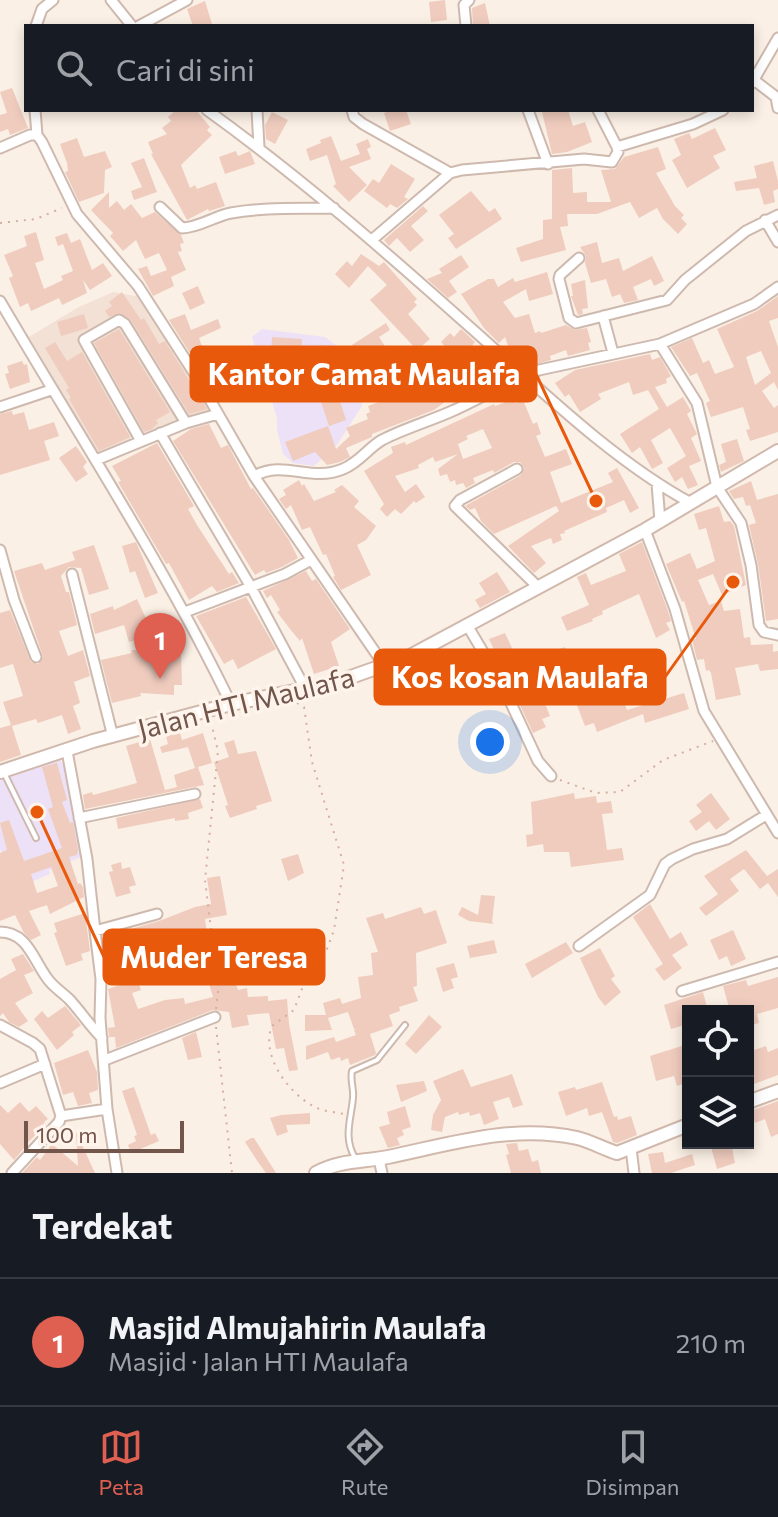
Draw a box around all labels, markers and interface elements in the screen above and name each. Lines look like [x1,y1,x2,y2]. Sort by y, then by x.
search box [24,24,754,112]
icon: search [52,46,96,90]
text: Cari di sini [116,50,255,87]
callout: Kantor Camat Maulafa [191,347,536,401]
text: Kantor Camat Maulafa [208,354,520,391]
pin: 1 [134,613,186,679]
callout: Kos kosan Maulafa [375,650,665,704]
text: Kos kosan Maulafa [391,657,649,694]
street label: Jalan HTI Maulafa [134,659,358,745]
your location [470,722,510,762]
callout: Muder Teresa [104,930,324,984]
text: Muder Teresa [120,937,308,974]
map controls [682,1005,754,1149]
button: locate [682,1005,754,1077]
button: layers [682,1077,754,1149]
scale bar [24,1117,184,1153]
text: 100 m [36,1121,98,1148]
text: Terdekat [32,1204,173,1246]
text: Masjid Almujahirin Maulafa [108,1308,486,1345]
text: 1 [52,1327,64,1358]
text: 210 m [676,1327,746,1358]
text: Masjid · Jalan HTI Maulafa [108,1345,409,1376]
tab: Peta [99,1425,144,1500]
tab: Rute [341,1425,388,1500]
tab: Disimpan [586,1425,679,1500]

